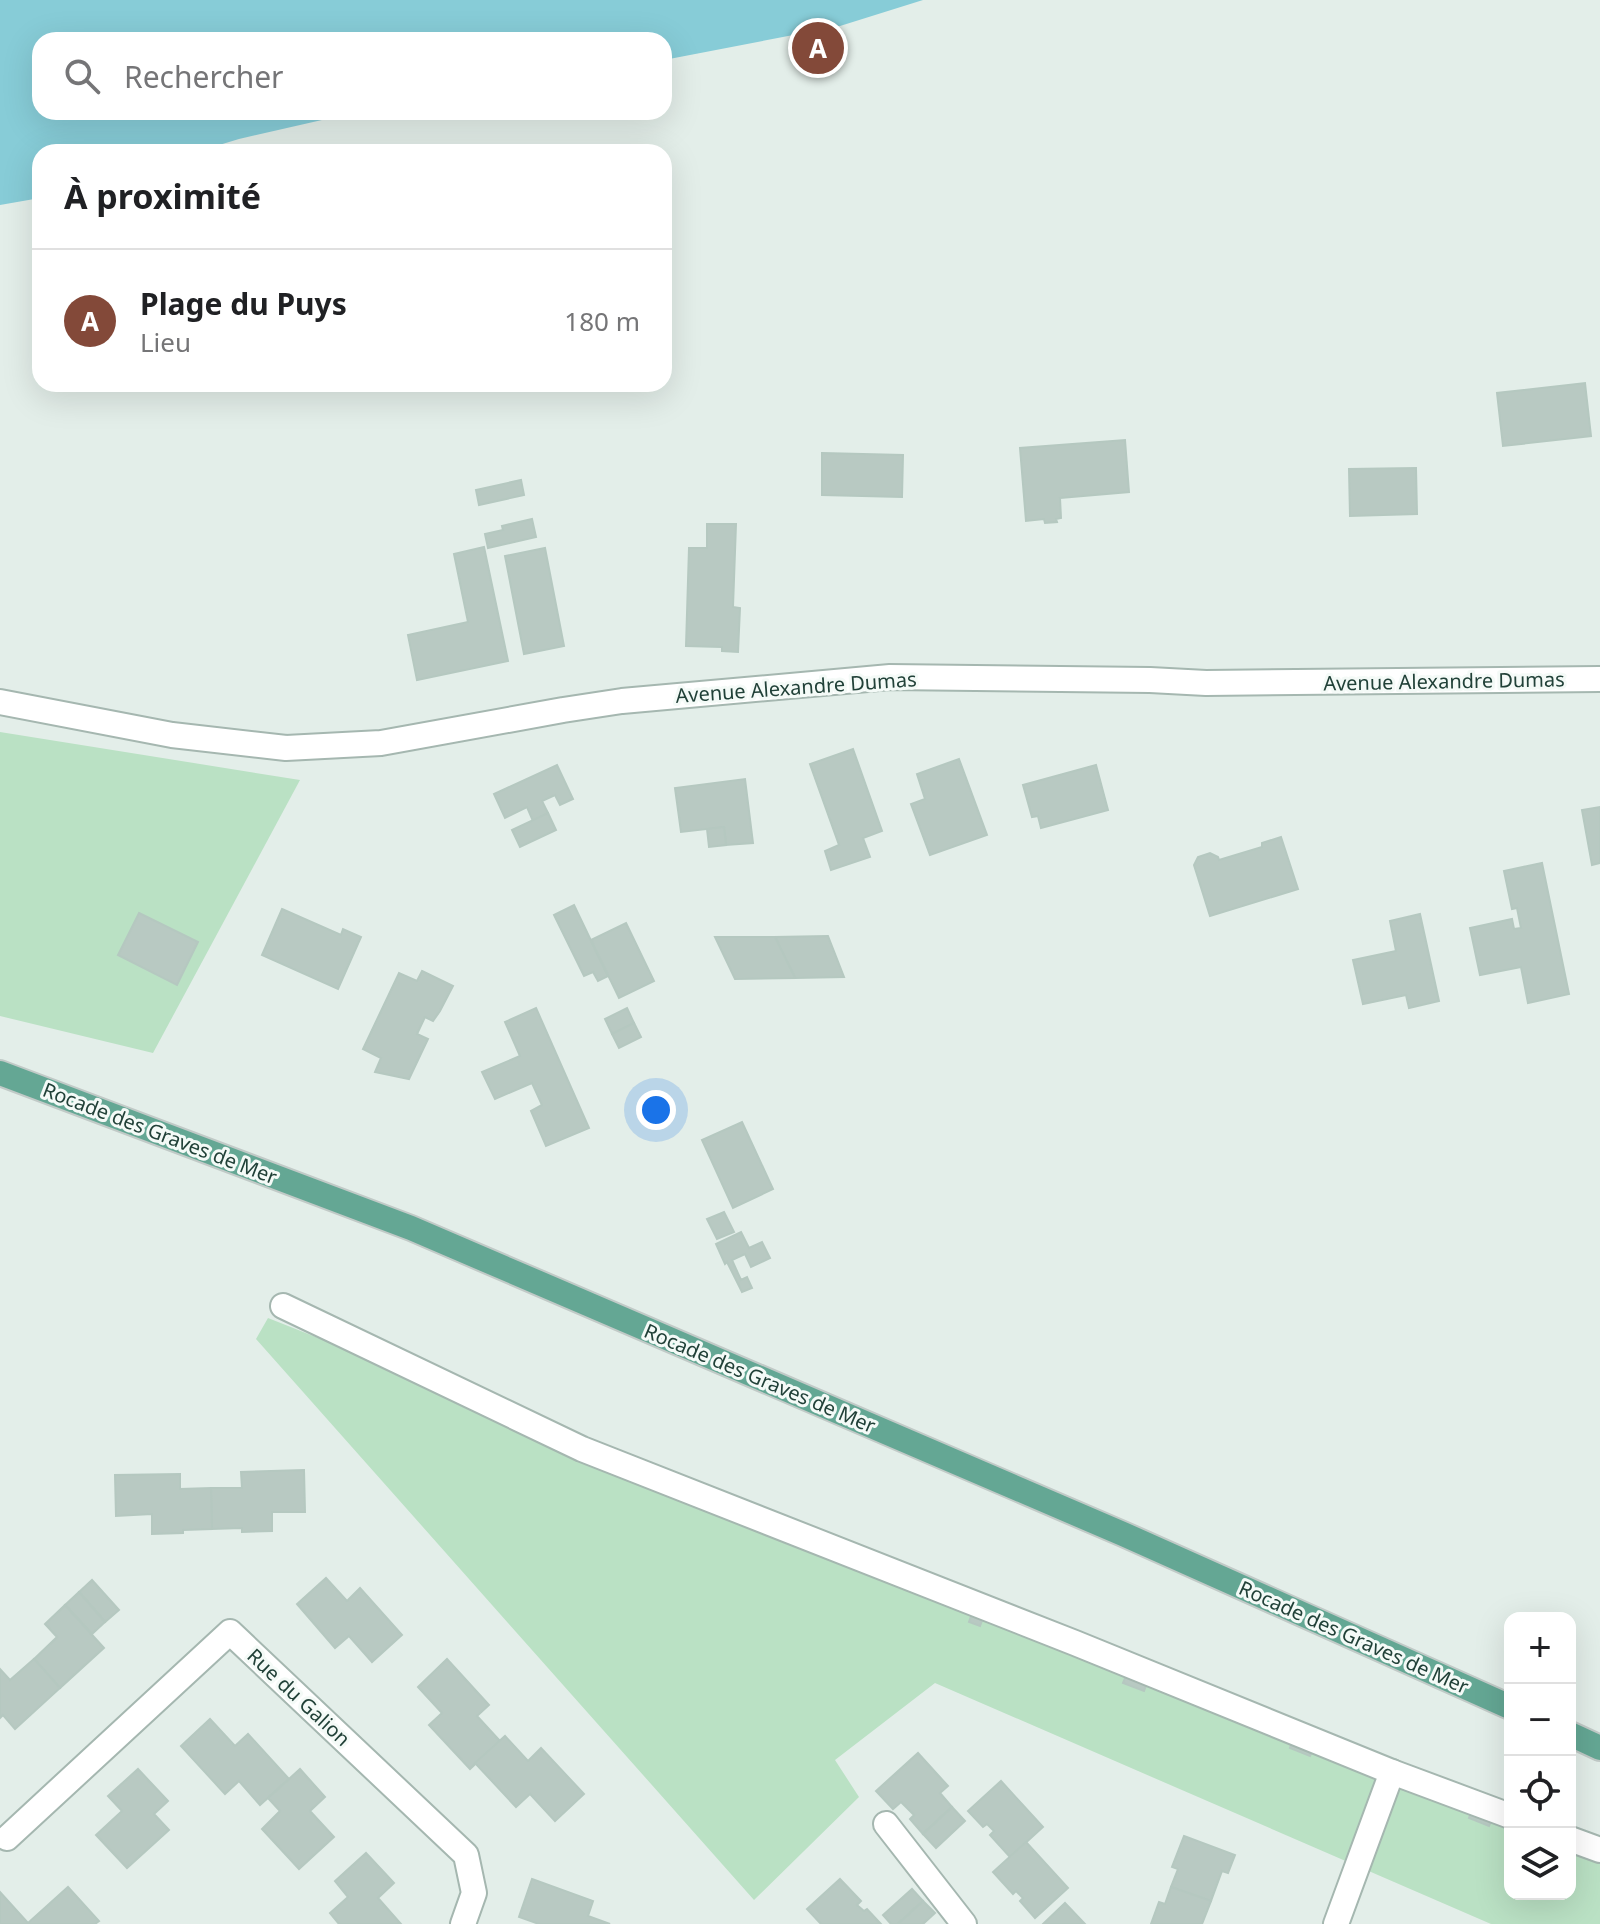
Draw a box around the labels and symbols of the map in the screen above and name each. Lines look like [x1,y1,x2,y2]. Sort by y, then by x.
pin: A [792,18,844,78]
street label: Avenue Alexandre Dumas [675,665,917,709]
street label: Avenue Alexandre Dumas [1323,665,1565,697]
street label: Rocade des Graves de Mer [39,1076,281,1190]
your location [636,1090,676,1130]
street label: Rocade des Graves de Mer [640,1317,880,1439]
street label: Rocade des Graves de Mer [1235,1574,1473,1700]
street label: Rue du Galion [242,1642,356,1752]

